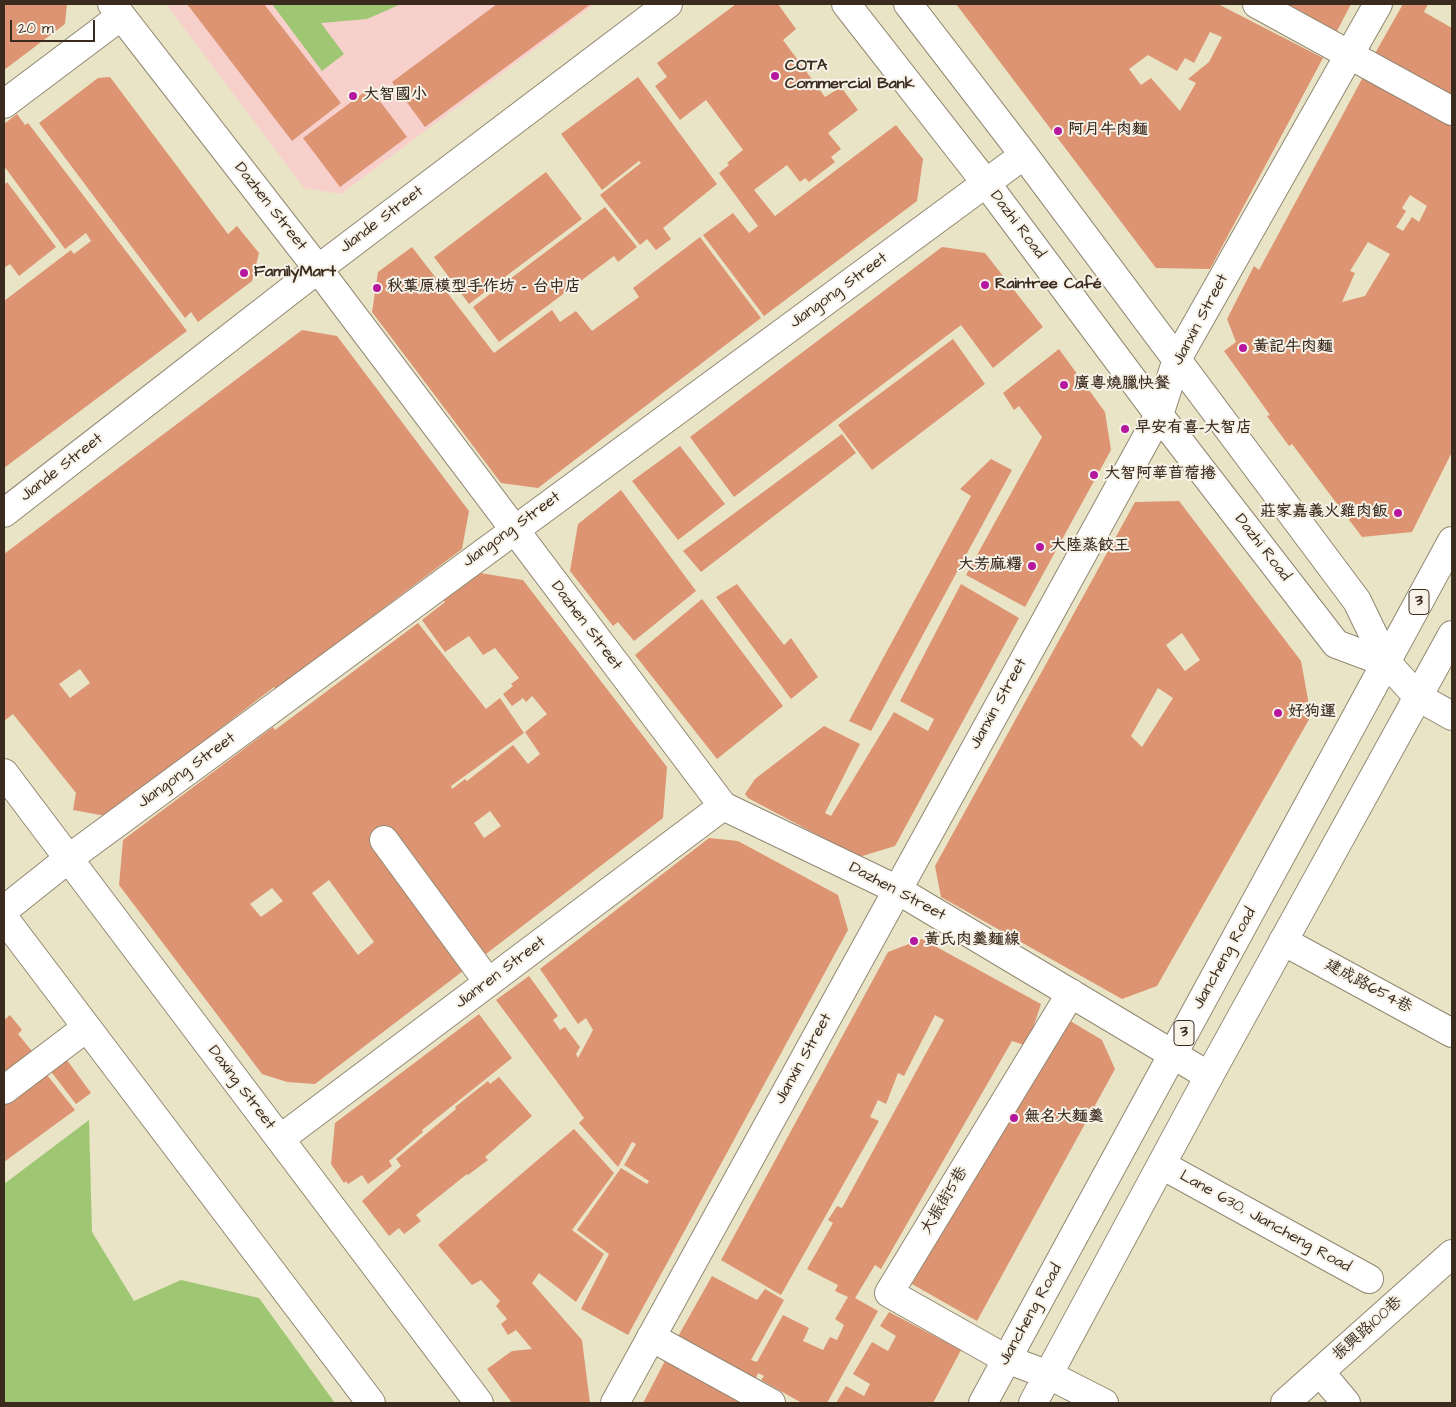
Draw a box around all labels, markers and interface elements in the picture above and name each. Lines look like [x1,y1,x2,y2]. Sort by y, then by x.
scale bar [12,10,98,42]
text: 20 m [18,18,54,39]
place label: COTA Commercial Bank [785,57,915,95]
marker: COTA Commercial Bank [769,70,781,82]
place label: 大智國小 [363,86,427,106]
marker: 大智國小 [347,90,359,102]
place label: 阿月牛肉麵 [1068,121,1148,141]
marker: 阿月牛肉麵 [1052,125,1064,137]
street label: Dazhen Street [230,159,310,255]
street label: Jiande Street [336,182,428,258]
street label: Dazhi Road [985,187,1049,263]
street label: Jiangong Street [786,249,892,333]
place label: FamilyMart [254,263,336,283]
marker: FamilyMart [238,267,250,279]
street label: Jianxin Street [1169,271,1233,369]
place label: Raintree Café [995,275,1102,295]
place label: 秋葉原模型手作坊 - 台中店 [387,278,581,298]
marker: Raintree Café [979,279,991,291]
marker: 秋葉原模型手作坊 - 台中店 [371,282,383,294]
place label: 黃記牛肉麵 [1253,338,1333,358]
marker: 黃記牛肉麵 [1237,342,1249,354]
place label: 廣粵燒臘快餐 [1074,375,1170,395]
marker: 廣粵燒臘快餐 [1058,379,1070,391]
place label: 早安有喜-大智店 [1135,419,1252,439]
marker: 早安有喜-大智店 [1119,423,1131,435]
street label: Jiande Street [17,430,107,506]
place label: 大智阿華苜蓿捲 [1104,465,1216,485]
marker: 大智阿華苜蓿捲 [1088,469,1100,481]
street label: Jiangong Street [459,488,565,572]
place label: 莊家嘉義火雞肉飯 [1260,503,1388,523]
marker: 莊家嘉義火雞肉飯 [1392,507,1404,519]
street label: Dazhi Road [1230,511,1294,585]
place label: 大陸蒸餃王 [1050,537,1130,557]
marker: 大陸蒸餃王 [1034,541,1046,553]
place label: 大芳麻糬 [958,556,1022,576]
marker: 大芳麻糬 [1026,560,1038,572]
street label: Dazhen Street [546,578,626,674]
road number: 3 [1409,590,1429,614]
street label: Jianxin Street [966,655,1032,753]
place label: 好狗運 [1288,703,1336,723]
marker: 好狗運 [1272,707,1284,719]
street label: Jiangong Street [134,729,240,813]
street label: Dazhen Street [845,858,949,926]
street label: Jiancheng Road [1189,905,1261,1013]
place label: 黃氏肉羹麵線 [924,931,1020,951]
street label: Jianren Street [452,933,550,1013]
marker: 黃氏肉羹麵線 [908,935,920,947]
street label: 建成路654巷 [1321,956,1415,1018]
street label: Jianxin Street [771,1010,837,1108]
road number: 3 [1174,1020,1194,1046]
street label: Daxing Street [203,1042,279,1134]
place label: 無名大麵羹 [1024,1108,1104,1128]
marker: 無名大麵羹 [1008,1112,1020,1124]
street label: 大振街5巷 [917,1164,973,1238]
street label: Lane 630, Jiancheng Road [1176,1167,1354,1277]
street label: Jiancheng Road [995,1261,1067,1369]
street label: 振興路100巷 [1330,1293,1406,1365]

